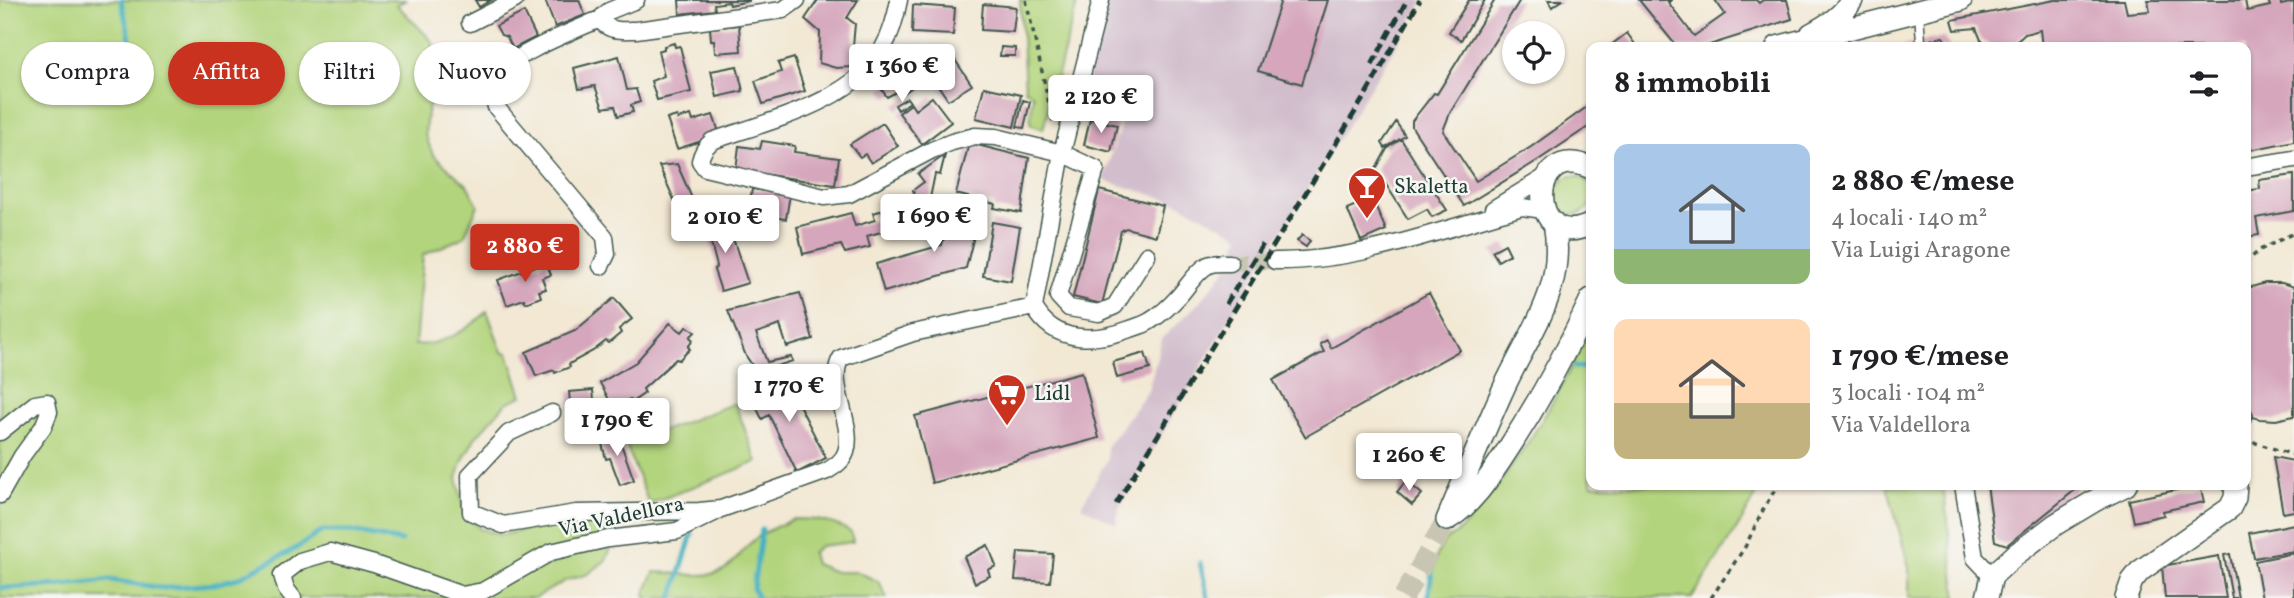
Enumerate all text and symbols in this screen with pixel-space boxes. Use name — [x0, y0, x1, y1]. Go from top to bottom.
map controls — [1502, 21, 1565, 84]
button: locate — [1502, 21, 1565, 84]
chip: Compra — [21, 42, 154, 105]
chip: Affitta — [168, 42, 285, 105]
chip: Filtri — [299, 42, 400, 105]
chip: Nuovo — [414, 42, 531, 105]
pin: 1 360 € — [837, 44, 967, 104]
text: 1 360 € — [865, 51, 939, 83]
text: 8 immobili — [1614, 63, 1771, 105]
icon: filters — [2185, 65, 2223, 103]
pin: 2 120 € — [1036, 76, 1166, 135]
text: 2 120 € — [1064, 82, 1138, 114]
text: 2 880 €/mese — [1831, 161, 2015, 203]
bar icon: Skaletta — [1346, 165, 1388, 220]
icon: home — [1670, 172, 1754, 256]
place label: Skaletta — [1394, 173, 1469, 202]
pin: 1 690 € — [869, 194, 999, 254]
pin: 2 010 € — [660, 196, 790, 255]
text: 1 690 € — [896, 201, 972, 233]
text: 2 010 € — [687, 202, 763, 234]
text: 4 locali · 140 m² — [1831, 203, 1987, 235]
pin: 2 880 € — [460, 224, 590, 284]
text: 2 880 € — [486, 231, 564, 263]
text: Via Luigi Aragone — [1831, 235, 2011, 267]
text: 1 790 €/mese — [1831, 336, 2009, 378]
icon: home — [1670, 347, 1754, 431]
pin: 1 770 € — [724, 364, 854, 424]
text: 1 770 € — [754, 371, 824, 403]
supermarket icon: Lidl — [986, 372, 1028, 427]
text: 3 locali · 104 m² — [1831, 378, 1985, 410]
place label: Lidl — [1034, 380, 1070, 409]
pin: 1 790 € — [552, 398, 682, 458]
text: 1 790 € — [580, 405, 654, 437]
text: Via Valdellora — [1831, 410, 1971, 442]
pin: 1 260 € — [1344, 434, 1474, 493]
text: 1 260 € — [1372, 440, 1446, 472]
street label: Via Valdellora — [556, 490, 687, 545]

